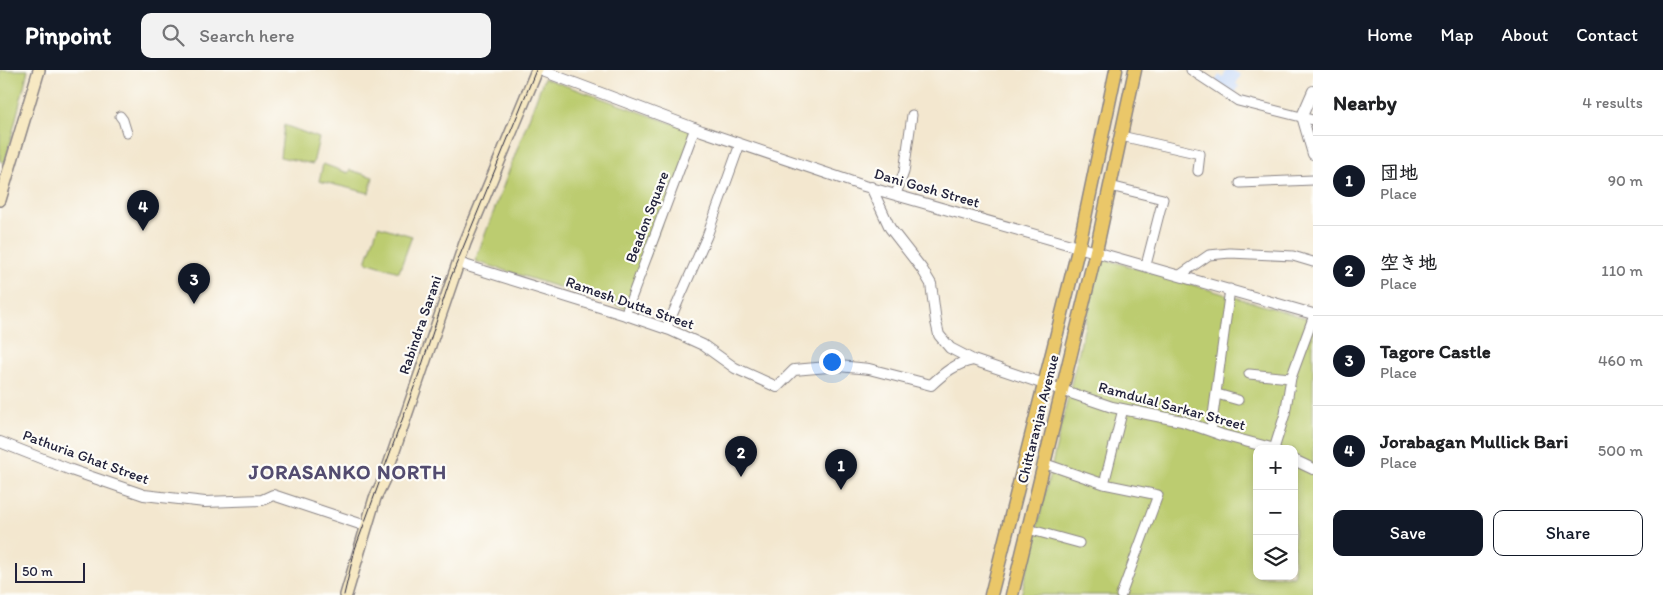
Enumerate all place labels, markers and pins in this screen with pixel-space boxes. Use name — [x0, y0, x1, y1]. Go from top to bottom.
pin: 4 — [127, 190, 159, 231]
pin: 3 — [178, 263, 210, 304]
pin: 2 — [725, 436, 757, 477]
pin: 1 — [825, 449, 857, 490]

